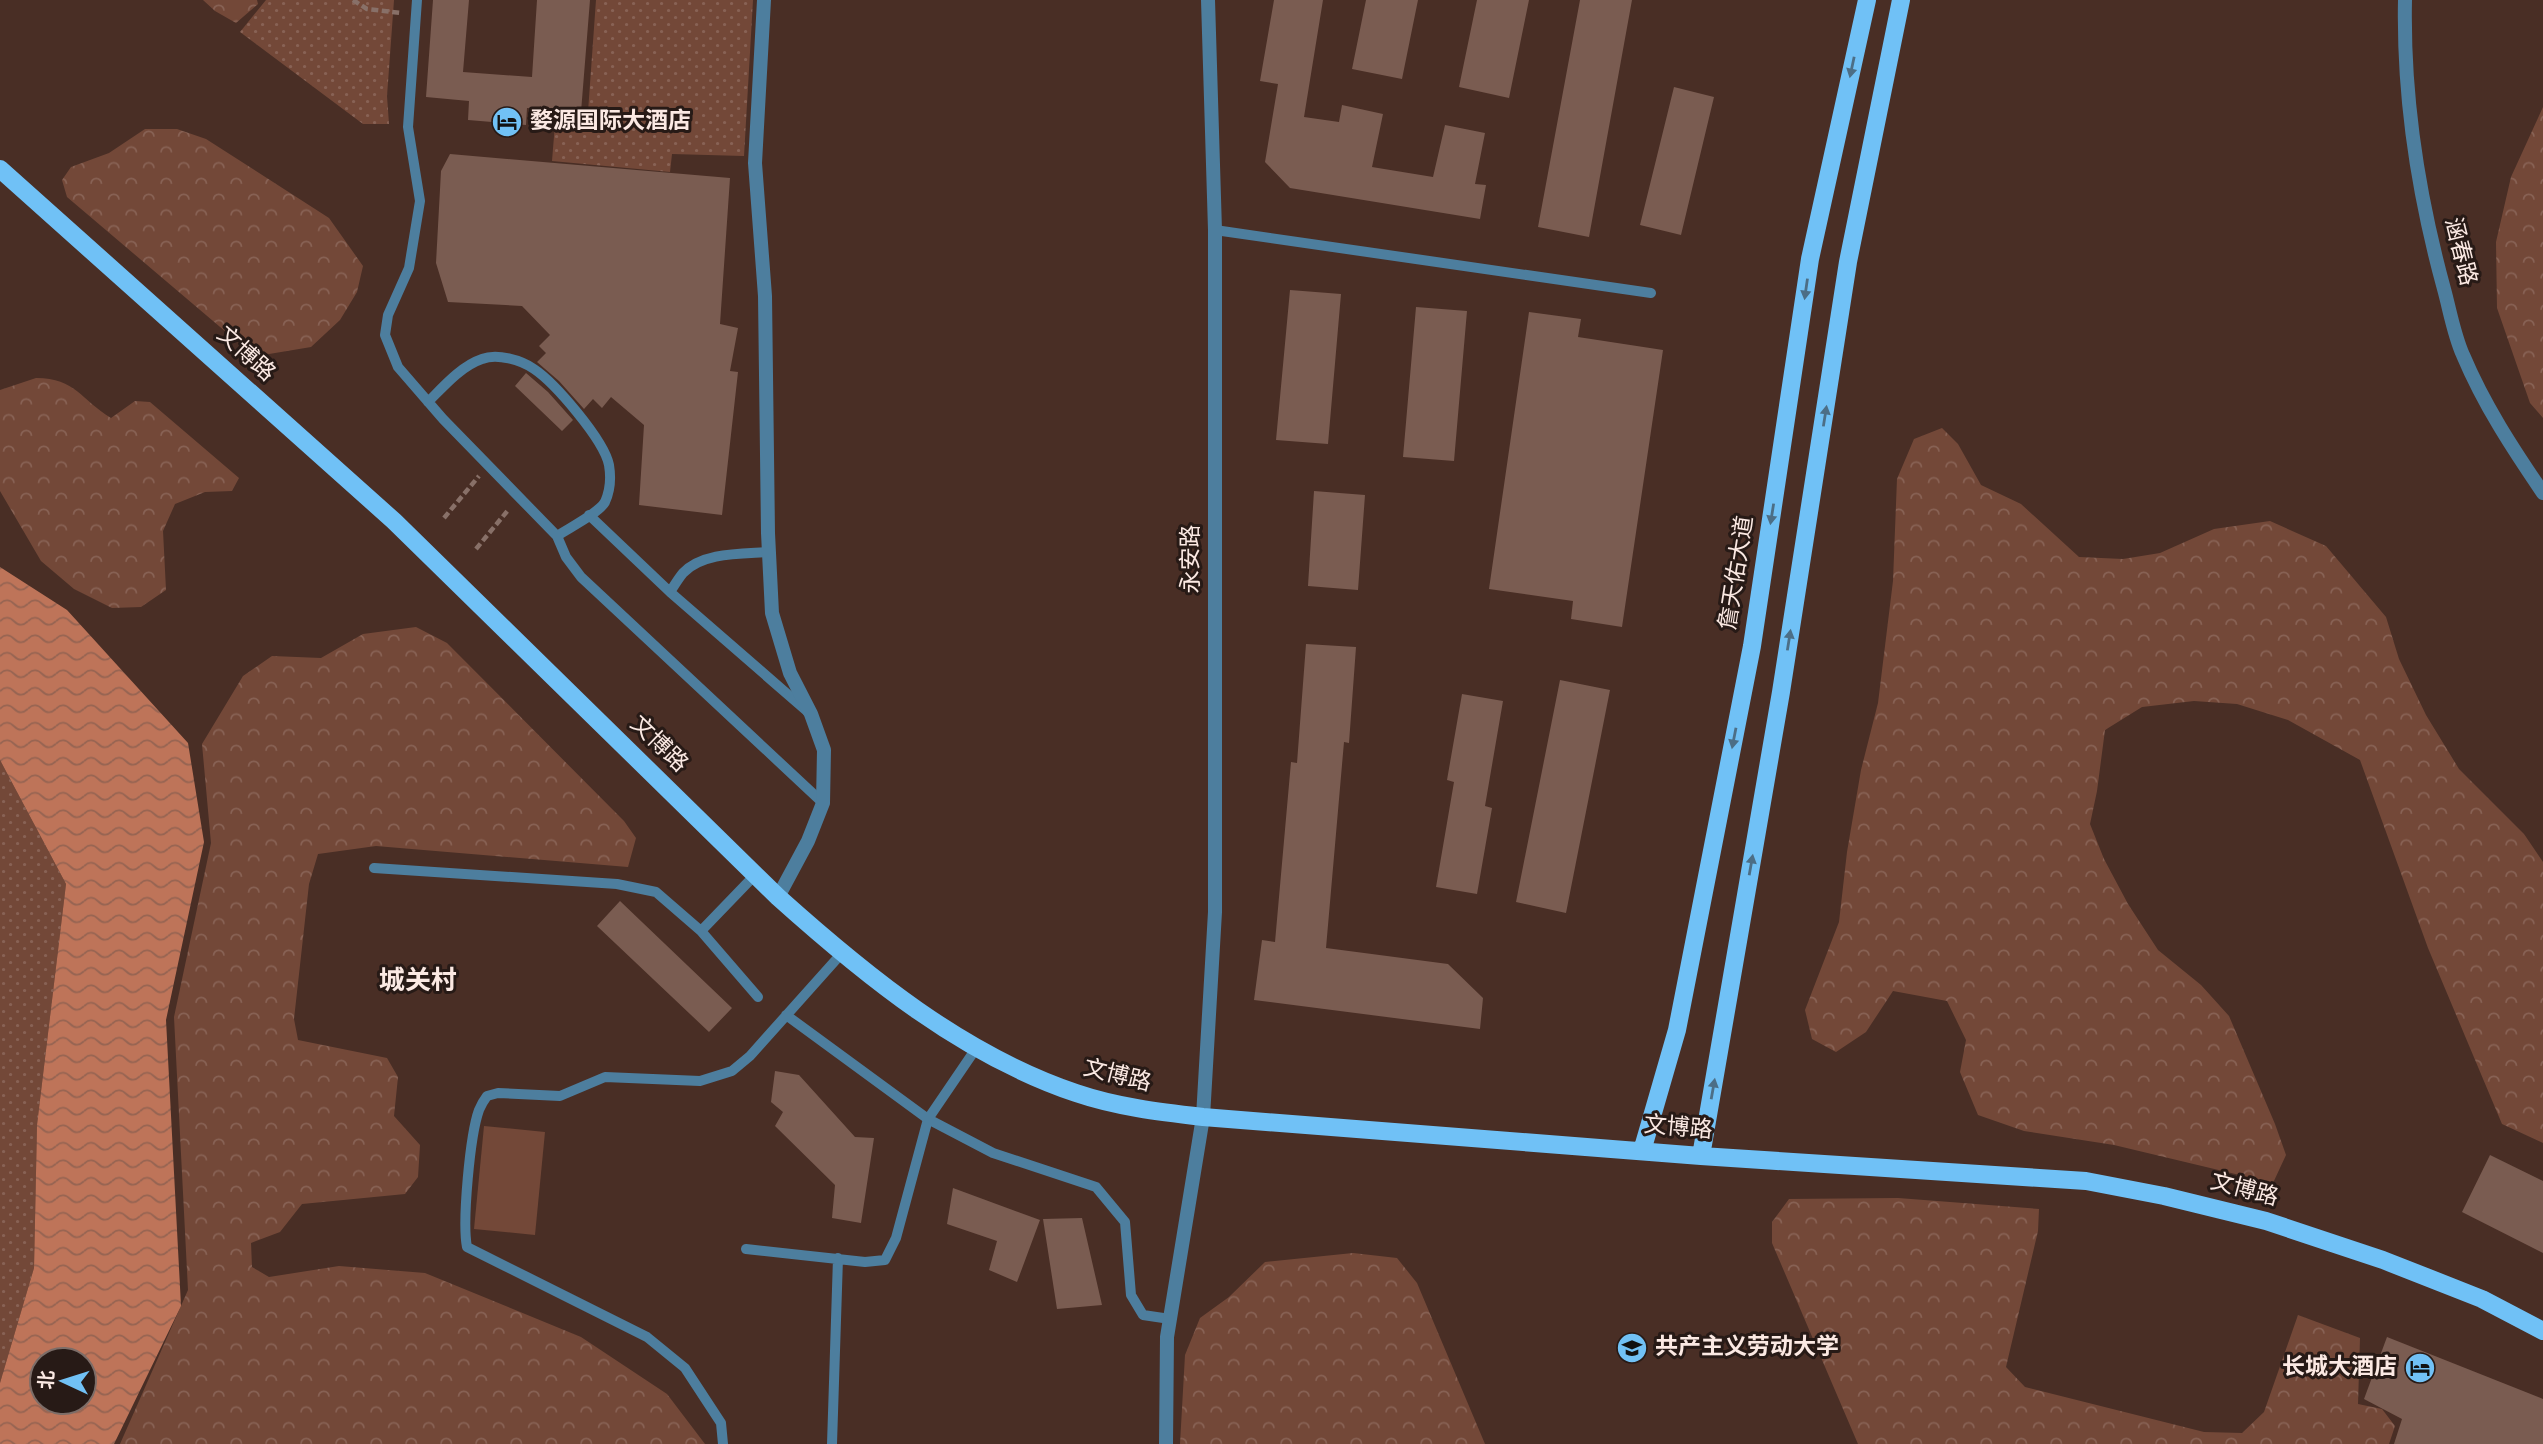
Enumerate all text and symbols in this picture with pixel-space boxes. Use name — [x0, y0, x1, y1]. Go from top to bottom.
one-way arrow — [1847, 56, 1858, 78]
hotel icon: 婺源国际大酒店 — [490, 105, 524, 139]
place label: 婺源国际大酒店 — [530, 108, 691, 137]
street label: 涵春路 — [2437, 215, 2481, 289]
one-way arrow — [1800, 278, 1811, 300]
street label: 文博路 — [210, 321, 280, 389]
one-way arrow — [1820, 405, 1831, 427]
one-way arrow — [1766, 503, 1777, 525]
street label: 詹天佑大道 — [1715, 514, 1761, 632]
street label: 永安路 — [1178, 525, 1207, 594]
one-way arrow — [1784, 629, 1795, 651]
street label: 文博路 — [623, 711, 693, 779]
one-way arrow — [1728, 727, 1739, 749]
one-way arrow — [1746, 854, 1757, 876]
district label: 城关村 — [379, 966, 457, 999]
street label: 文博路 — [1080, 1055, 1154, 1099]
one-way arrow — [1707, 1078, 1718, 1100]
street label: 文博路 — [1642, 1112, 1714, 1146]
street label: 文博路 — [2207, 1168, 2281, 1214]
school or university icon: 共产主义劳动大学 — [1615, 1331, 1649, 1365]
place label: 共产主义劳动大学 — [1655, 1334, 1839, 1363]
north arrow — [28, 1346, 98, 1416]
hotel icon: 长城大酒店 — [2403, 1351, 2437, 1385]
place label: 长城大酒店 — [2282, 1354, 2397, 1383]
text: 北 — [35, 1370, 61, 1390]

